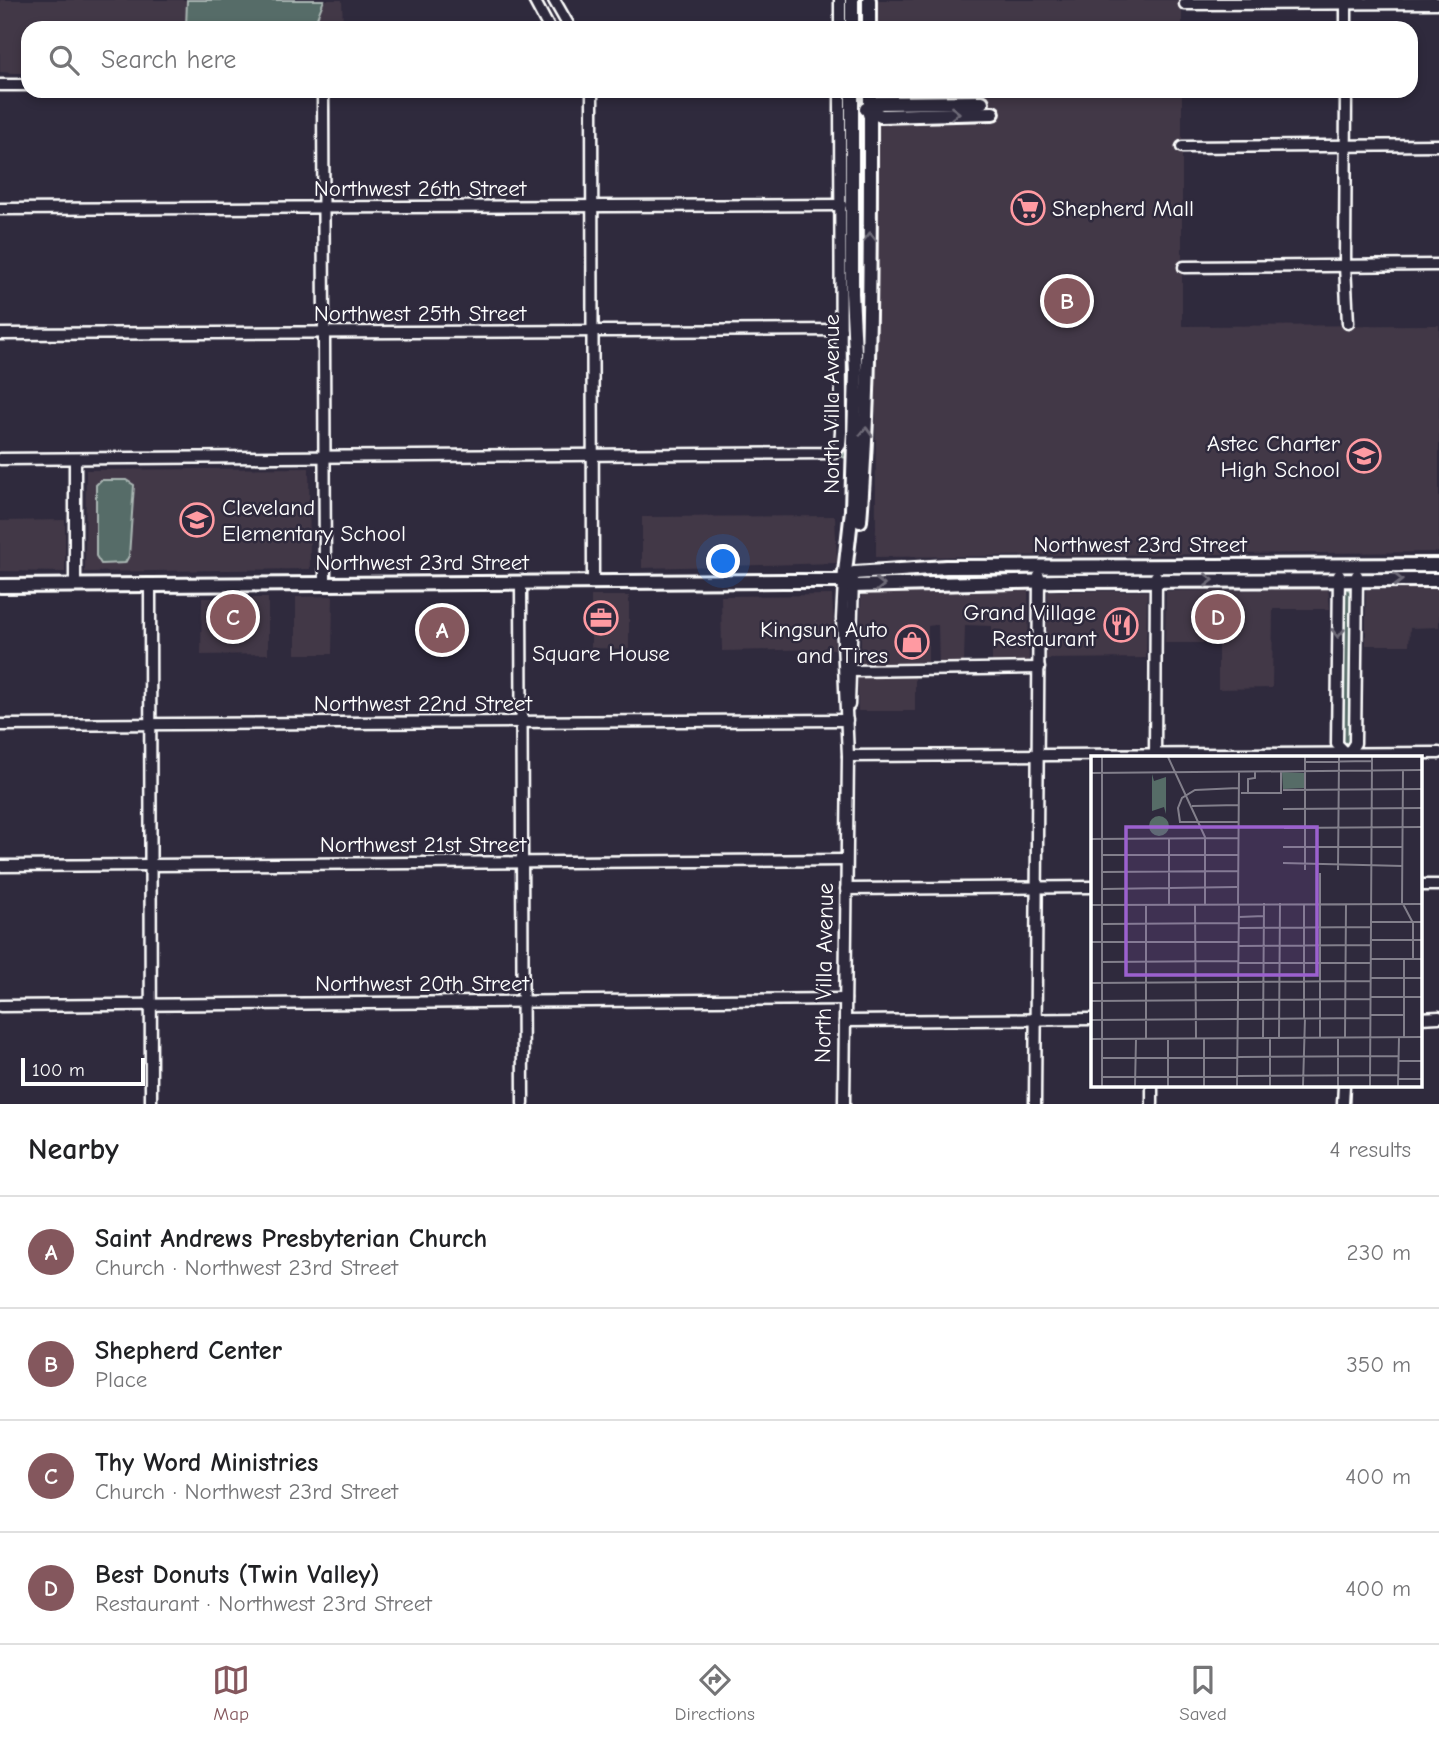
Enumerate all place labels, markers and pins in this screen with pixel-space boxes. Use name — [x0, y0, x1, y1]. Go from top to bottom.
supermarket icon: Shepherd Mall — [1009, 189, 1047, 227]
place label: Shepherd Mall — [1052, 195, 1194, 222]
pin: B — [1044, 275, 1090, 327]
place label: Astec Charter High School — [1207, 430, 1341, 483]
school or university icon: Astec Charter High School — [1345, 437, 1383, 475]
place label: Cleveland Elementary School — [222, 494, 406, 547]
school or university icon: Cleveland Elementary School — [178, 501, 216, 539]
pin: C — [210, 591, 256, 643]
pin: D — [1195, 591, 1241, 643]
office icon: Square House — [582, 599, 620, 637]
place label: Grand Village Restaurant — [963, 599, 1097, 652]
pin: A — [419, 604, 465, 656]
restaurant icon: Grand Village Restaurant — [1102, 606, 1140, 644]
place label: Kingsun Auto and Tires — [760, 616, 888, 669]
shop icon: Kingsun Auto and Tires — [893, 623, 931, 661]
place label: Square House — [532, 640, 670, 667]

